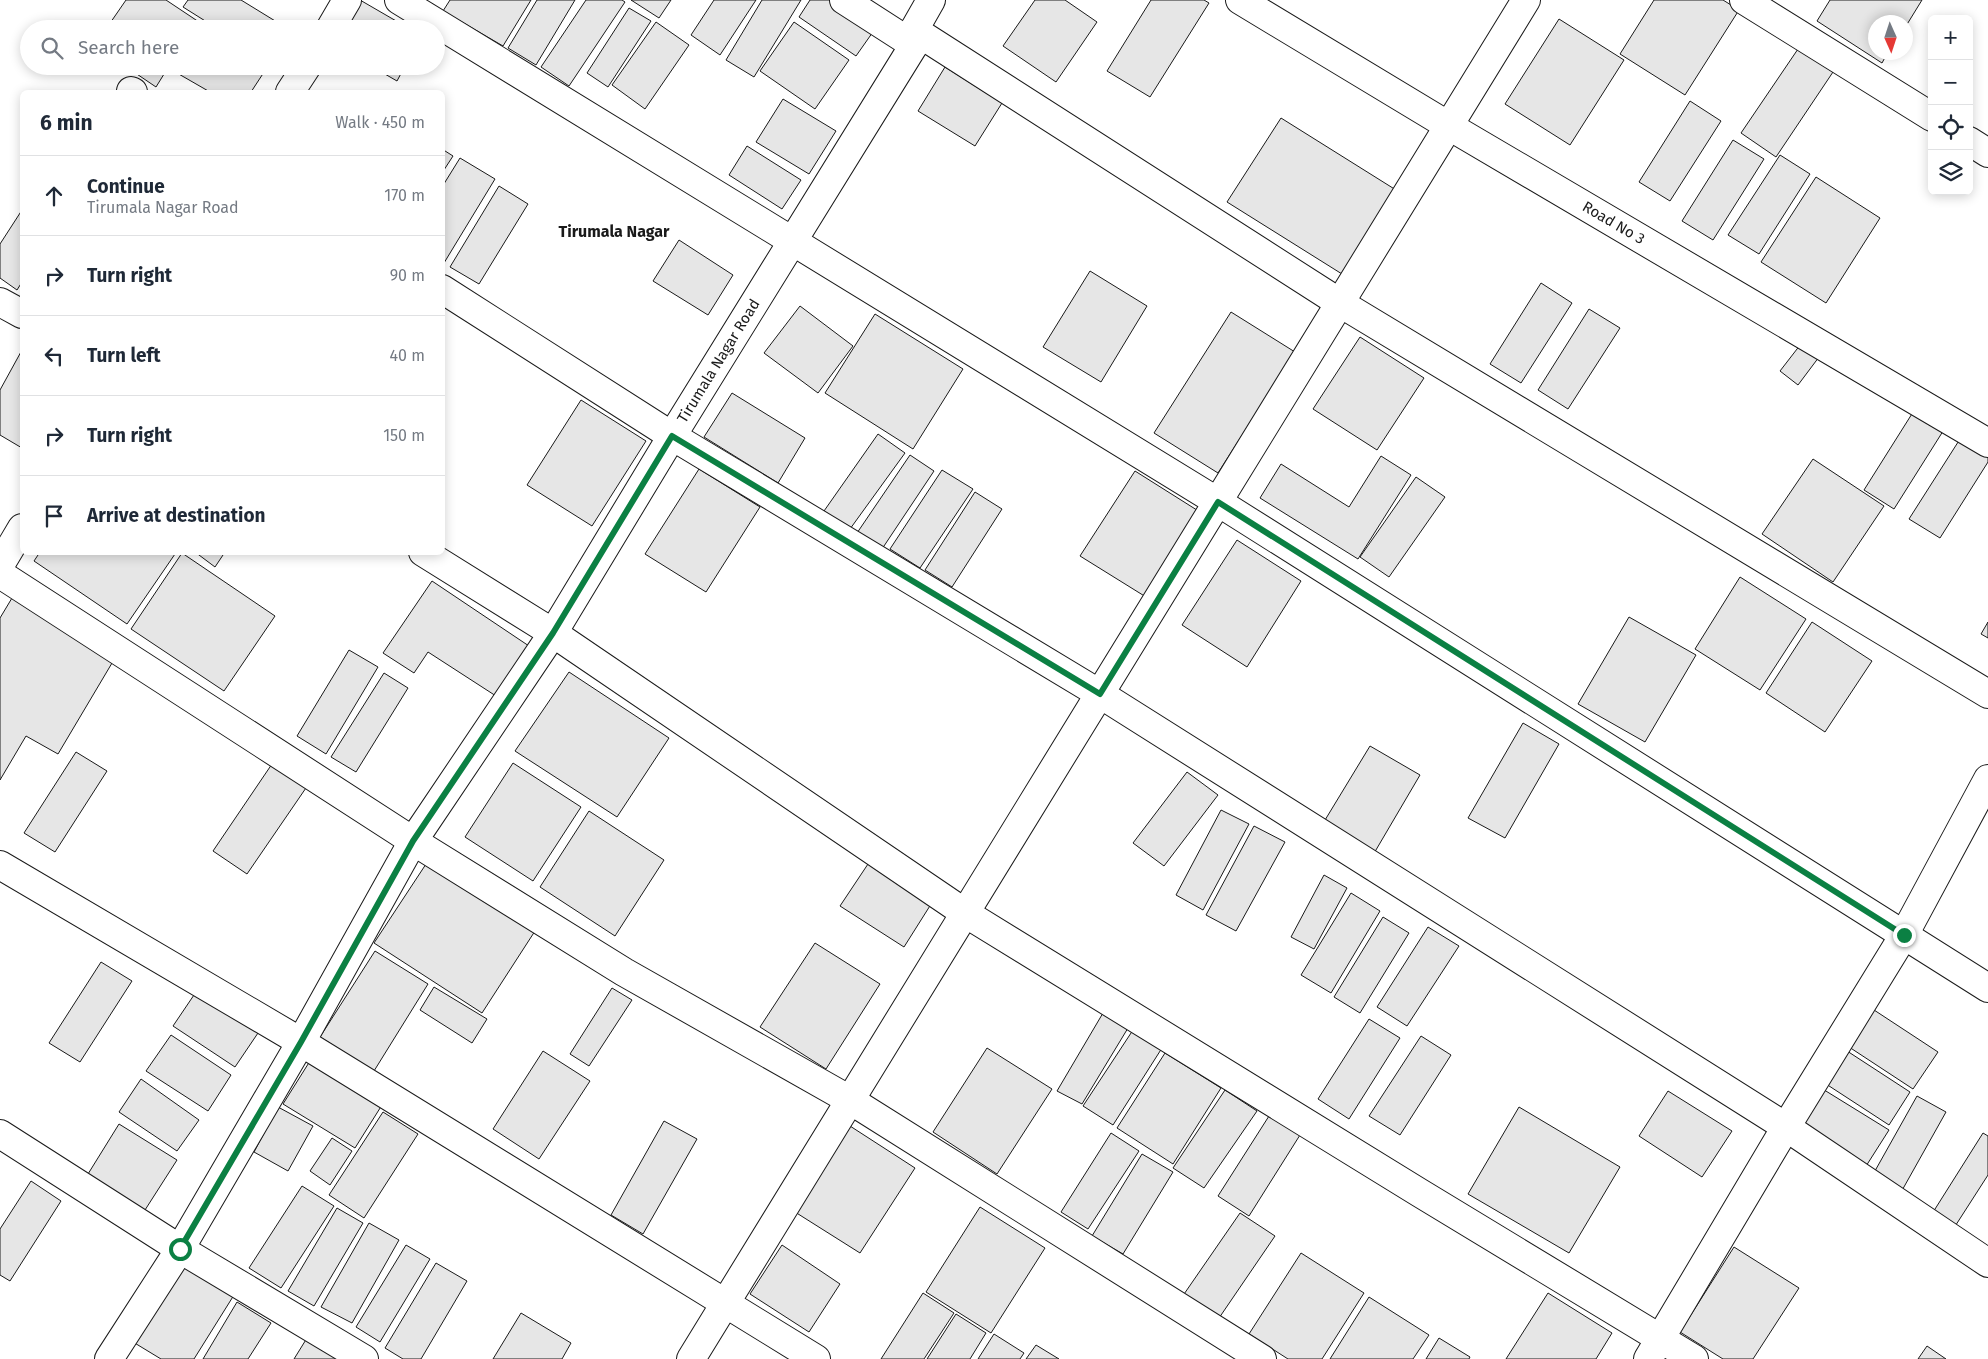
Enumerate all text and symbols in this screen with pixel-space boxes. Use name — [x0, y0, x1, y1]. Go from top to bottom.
north arrow — [1868, 15, 1913, 60]
map controls — [1928, 15, 1973, 195]
button: + — [1928, 15, 1973, 60]
search box — [20, 20, 445, 75]
icon: search — [38, 34, 66, 62]
text: Search here — [78, 36, 179, 59]
button: − — [1928, 60, 1973, 105]
button: locate — [1928, 105, 1973, 150]
text: 6 min — [40, 110, 93, 136]
text: Walk · 450 m — [335, 113, 425, 132]
button: layers — [1928, 150, 1973, 195]
text: Continue — [87, 175, 165, 198]
icon: ahead — [40, 182, 68, 210]
text: 170 m — [384, 186, 425, 205]
text: Tirumala Nagar Road — [87, 198, 239, 217]
street label: Road No 3 — [1579, 198, 1648, 248]
district label: Tirumala Nagar — [559, 222, 670, 241]
icon: right — [40, 262, 68, 290]
text: Turn right — [87, 264, 172, 287]
text: 90 m — [390, 266, 425, 285]
street label: Tirumala Nagar Road — [673, 296, 764, 426]
icon: left — [40, 342, 68, 370]
text: Turn left — [87, 344, 161, 367]
text: 40 m — [390, 346, 425, 365]
icon: right — [40, 422, 68, 450]
text: Turn right — [87, 424, 172, 447]
text: 150 m — [383, 426, 425, 445]
icon: arrive — [40, 502, 68, 530]
text: Arrive at destination — [87, 504, 266, 527]
route end — [1893, 924, 1916, 947]
route start — [169, 1238, 192, 1261]

